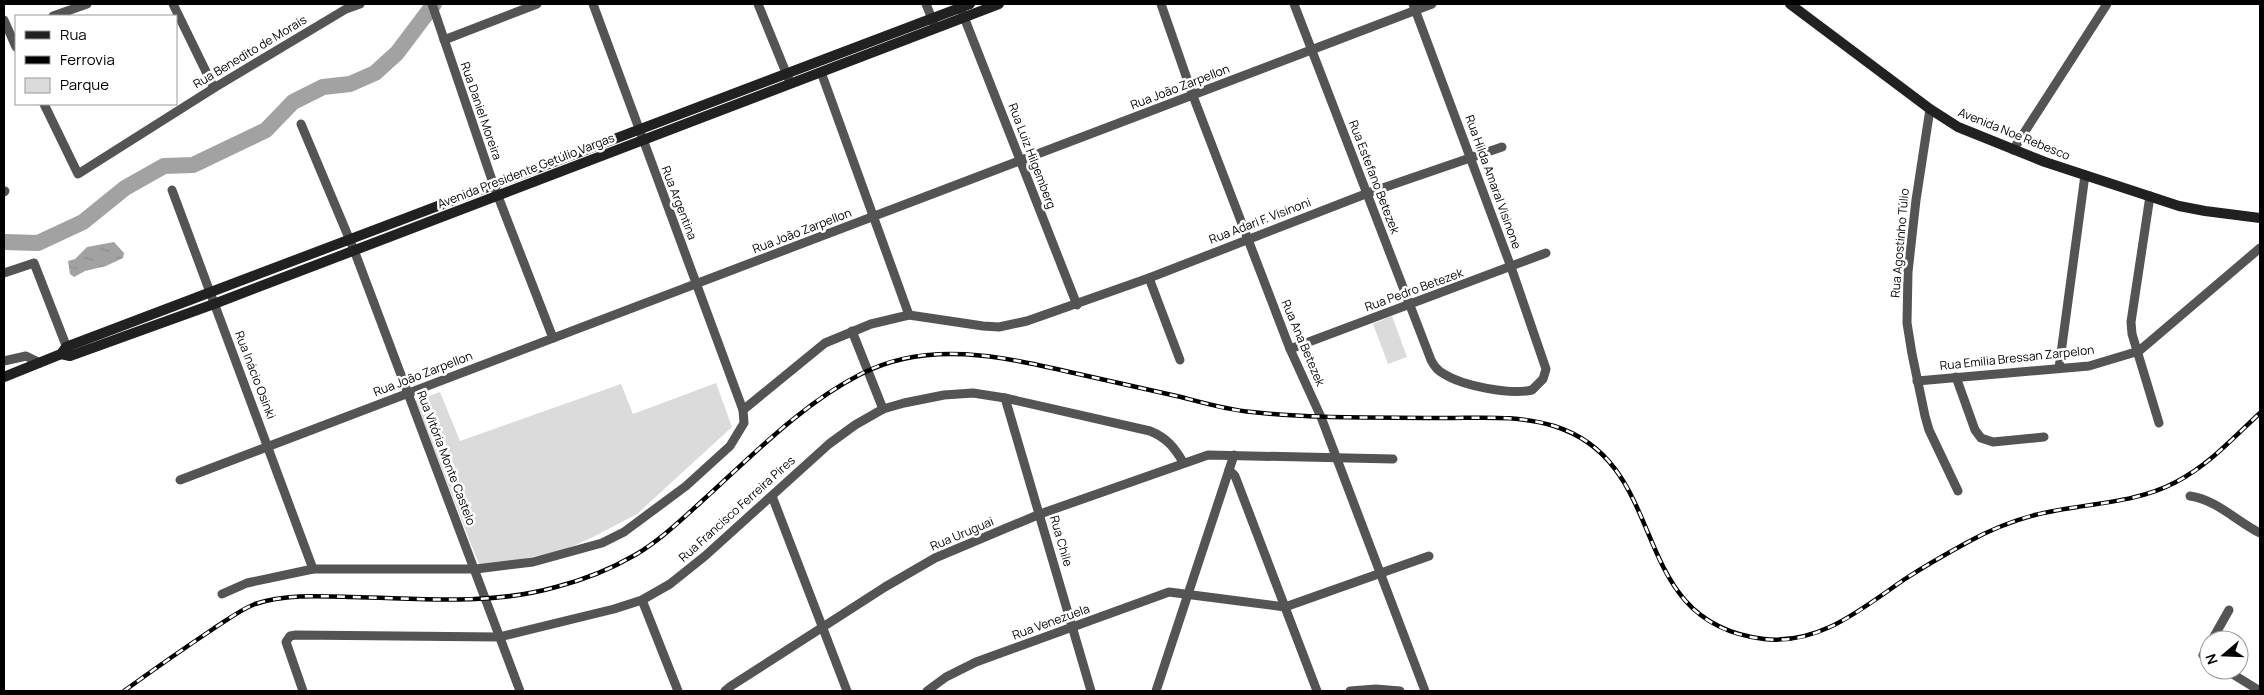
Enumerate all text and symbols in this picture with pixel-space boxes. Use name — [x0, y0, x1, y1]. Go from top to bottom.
street label: Rua Benedito de Morais — [190, 11, 310, 92]
legend — [15, 15, 178, 105]
text: Rua — [60, 24, 87, 45]
text: Ferrovia — [60, 49, 115, 70]
street label: Rua Daniel Moreira — [457, 60, 506, 162]
street label: Rua João Zarpellon — [1128, 60, 1232, 113]
text: Parque — [60, 74, 109, 95]
street label: Rua Luiz Hilgemberg — [1004, 101, 1060, 211]
street label: Avenida Noe Rebesco — [1956, 103, 2073, 164]
street label: Rua Hilda Amaral Visinone — [1461, 113, 1526, 251]
street label: Rua Estefano Betezek — [1345, 117, 1404, 237]
street label: Avenida Presidente Getúlio Vargas — [435, 129, 617, 212]
street label: Rua Argentina — [658, 163, 701, 242]
street label: Rua Agostinho Túlio — [1886, 188, 1913, 298]
street label: Rua Adari F. Visinoni — [1206, 193, 1313, 248]
street label: Rua João Zarpellon — [750, 204, 854, 257]
street label: Rua Pedro Betezek — [1362, 263, 1466, 315]
street label: Rua Ana Betezek — [1278, 297, 1330, 390]
street label: Rua Inácio Osinki — [231, 328, 280, 421]
street label: Rua Emilia Bressan Zarpelon — [1939, 341, 2095, 374]
street label: Rua João Zarpellon — [371, 347, 475, 400]
street label: Rua Vitória Monte Castelo — [413, 388, 480, 528]
street label: Rua Francisco Ferreira Pires — [675, 452, 799, 566]
street label: Rua Uruguai — [927, 513, 996, 555]
street label: Rua Chile — [1046, 513, 1077, 568]
street label: Rua Venezuela — [1010, 600, 1092, 643]
north arrow — [2199, 630, 2249, 680]
text: N — [2201, 652, 2222, 667]

